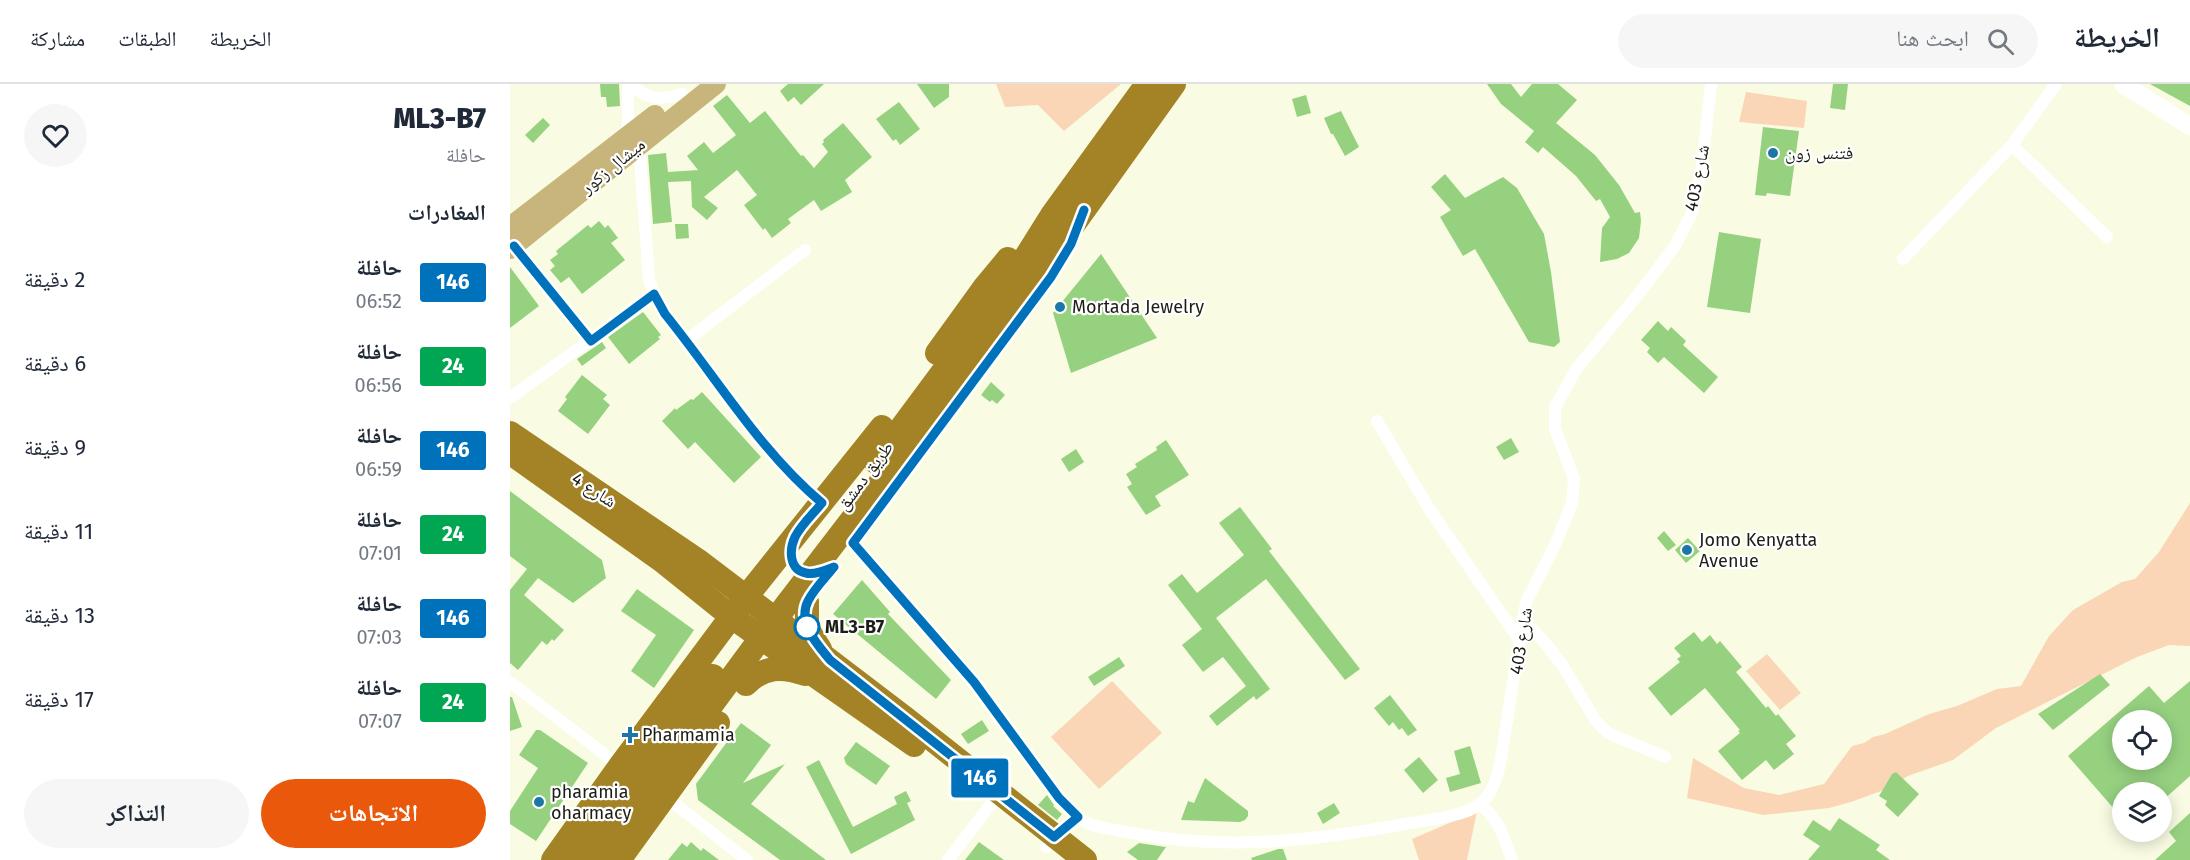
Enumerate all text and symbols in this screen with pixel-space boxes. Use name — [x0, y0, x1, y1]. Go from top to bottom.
search box — [1618, 14, 2038, 68]
text: الخريطة — [2074, 21, 2160, 54]
text: ابحث هنا — [1896, 25, 1969, 52]
icon: search — [1984, 25, 2017, 58]
text: مشاركة — [30, 26, 85, 52]
text: الطبقات — [118, 26, 177, 52]
text: الخريطة — [210, 26, 271, 52]
text: ML3-B7 — [393, 102, 486, 135]
button: heart — [24, 104, 87, 167]
street label: ميشال زكور — [576, 133, 650, 199]
place label: فتنس زون — [1785, 142, 1853, 164]
text: حافلة — [446, 143, 486, 167]
street label: شارع 403 — [1680, 143, 1714, 213]
marker: فتنس زون — [1766, 146, 1780, 160]
text: المغادرات — [408, 199, 486, 226]
text: حافلة — [356, 254, 402, 281]
text: 2 دقيقة — [24, 266, 85, 293]
text: 146 — [436, 269, 470, 295]
text: 06:52 — [356, 289, 402, 313]
place label: Mortada Jewelry — [1072, 296, 1204, 318]
marker: Mortada Jewelry — [1053, 300, 1067, 314]
text: حافلة — [356, 338, 402, 365]
text: 6 دقيقة — [24, 350, 86, 377]
text: 24 — [442, 353, 464, 379]
text: 06:56 — [355, 373, 402, 397]
text: حافلة — [356, 422, 402, 449]
text: 9 دقيقة — [24, 434, 86, 461]
text: 146 — [436, 437, 470, 463]
street label: طريق دمشق — [832, 437, 898, 515]
text: 06:59 — [355, 457, 402, 481]
street label: شارع 4 — [568, 468, 620, 512]
text: حافلة — [356, 506, 402, 533]
text: 11 دقيقة — [24, 518, 93, 545]
text: 24 — [442, 521, 464, 547]
place label: Jomo Kenyatta Avenue — [1699, 529, 1817, 572]
text: 07:01 — [358, 541, 402, 565]
marker: Jomo Kenyatta Avenue — [1680, 543, 1694, 557]
text: حافلة — [356, 590, 402, 617]
text: 13 دقيقة — [24, 602, 95, 629]
text: 146 — [436, 605, 470, 631]
street label: شارع 403 — [1505, 606, 1537, 676]
marker: ML3-B7 — [794, 614, 820, 640]
place label: ML3-B7 — [825, 616, 885, 638]
text: 07:03 — [357, 625, 402, 649]
text: حافلة — [356, 674, 402, 701]
text: 17 دقيقة — [24, 686, 94, 713]
text: 24 — [442, 689, 464, 715]
text: 07:07 — [358, 709, 402, 733]
map controls — [2112, 710, 2172, 842]
button: locate — [2112, 710, 2172, 770]
place label: Pharmamia — [642, 724, 735, 746]
marker: Pharmamia — [623, 728, 637, 742]
line badge: 146 — [946, 758, 1014, 798]
text: 146 — [963, 765, 997, 791]
button: التذاكر — [24, 779, 249, 848]
button: الاتجاهات — [261, 779, 486, 848]
place label: pharamia oharmacy — [551, 781, 632, 824]
button: layers — [2112, 782, 2172, 842]
marker: pharamia oharmacy — [532, 795, 546, 809]

